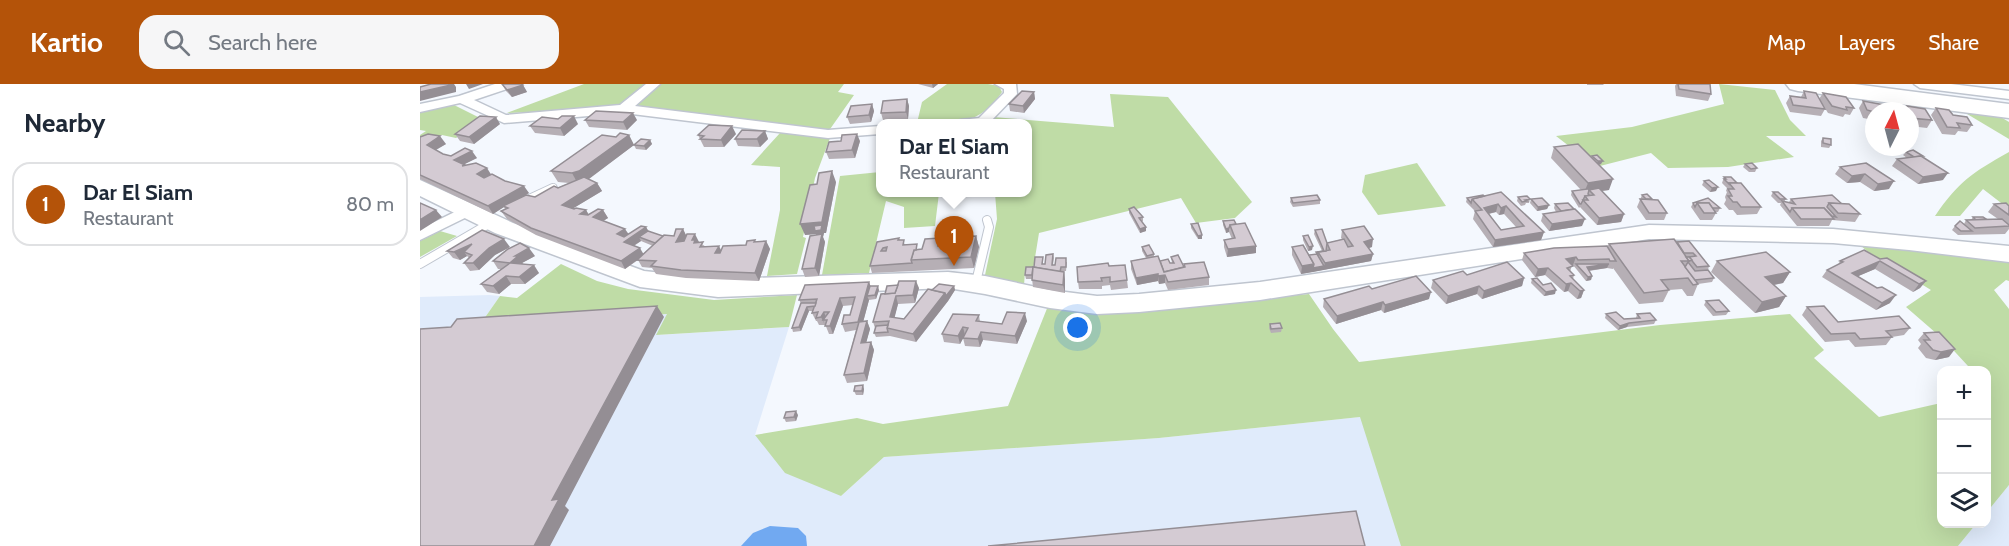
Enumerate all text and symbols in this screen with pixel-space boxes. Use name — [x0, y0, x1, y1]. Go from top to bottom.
search box — [139, 15, 559, 69]
text: Kartio — [30, 25, 103, 59]
icon: search — [160, 26, 193, 59]
text: Search here — [208, 29, 317, 56]
text: Map — [1767, 30, 1806, 55]
text: Layers — [1839, 30, 1895, 55]
text: Share — [1928, 30, 1979, 55]
north arrow — [1865, 102, 1919, 156]
text: Nearby — [24, 107, 105, 139]
popup — [876, 119, 1032, 197]
text: Dar El Siam — [899, 133, 1009, 160]
text: Restaurant — [899, 160, 990, 184]
text: Dar El Siam — [83, 179, 193, 206]
text: 1 — [42, 192, 49, 216]
text: 80 m — [346, 192, 394, 216]
text: Restaurant — [83, 206, 174, 230]
pin: 1 — [934, 216, 974, 266]
your location — [1063, 313, 1092, 342]
map controls — [1937, 366, 1991, 528]
button: + — [1937, 366, 1991, 420]
button: − — [1937, 420, 1991, 474]
button: layers — [1937, 474, 1991, 528]

